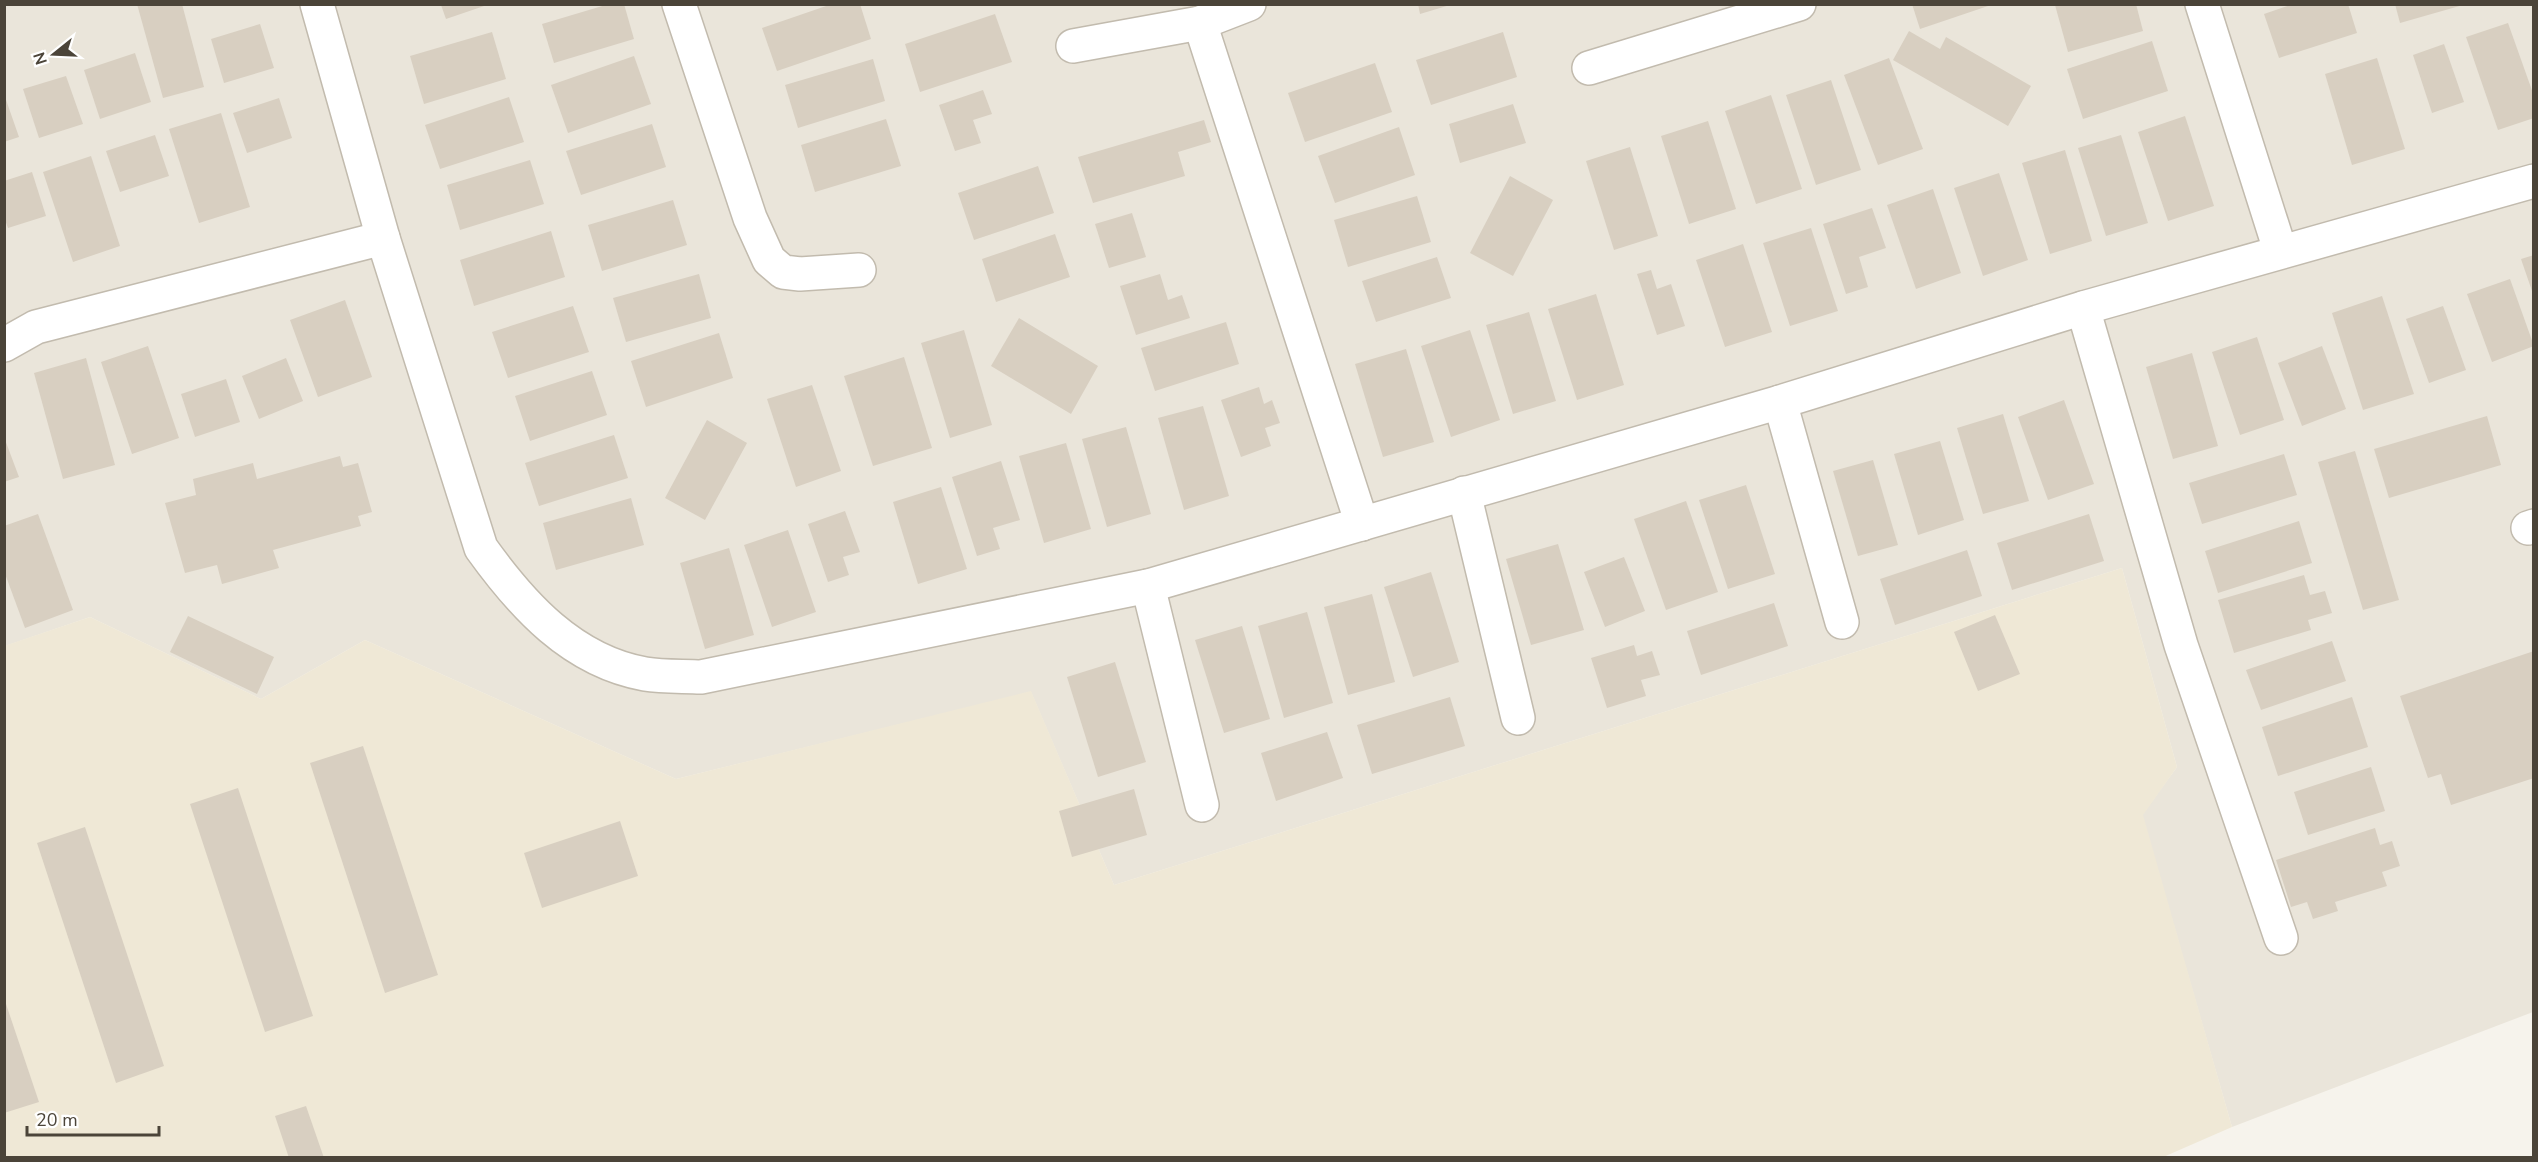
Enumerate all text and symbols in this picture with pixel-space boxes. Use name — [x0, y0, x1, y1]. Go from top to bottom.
north arrow — [24, 24, 84, 84]
text: N — [28, 49, 53, 67]
scale bar — [27, 1099, 159, 1137]
text: 20 m — [36, 1108, 78, 1132]

